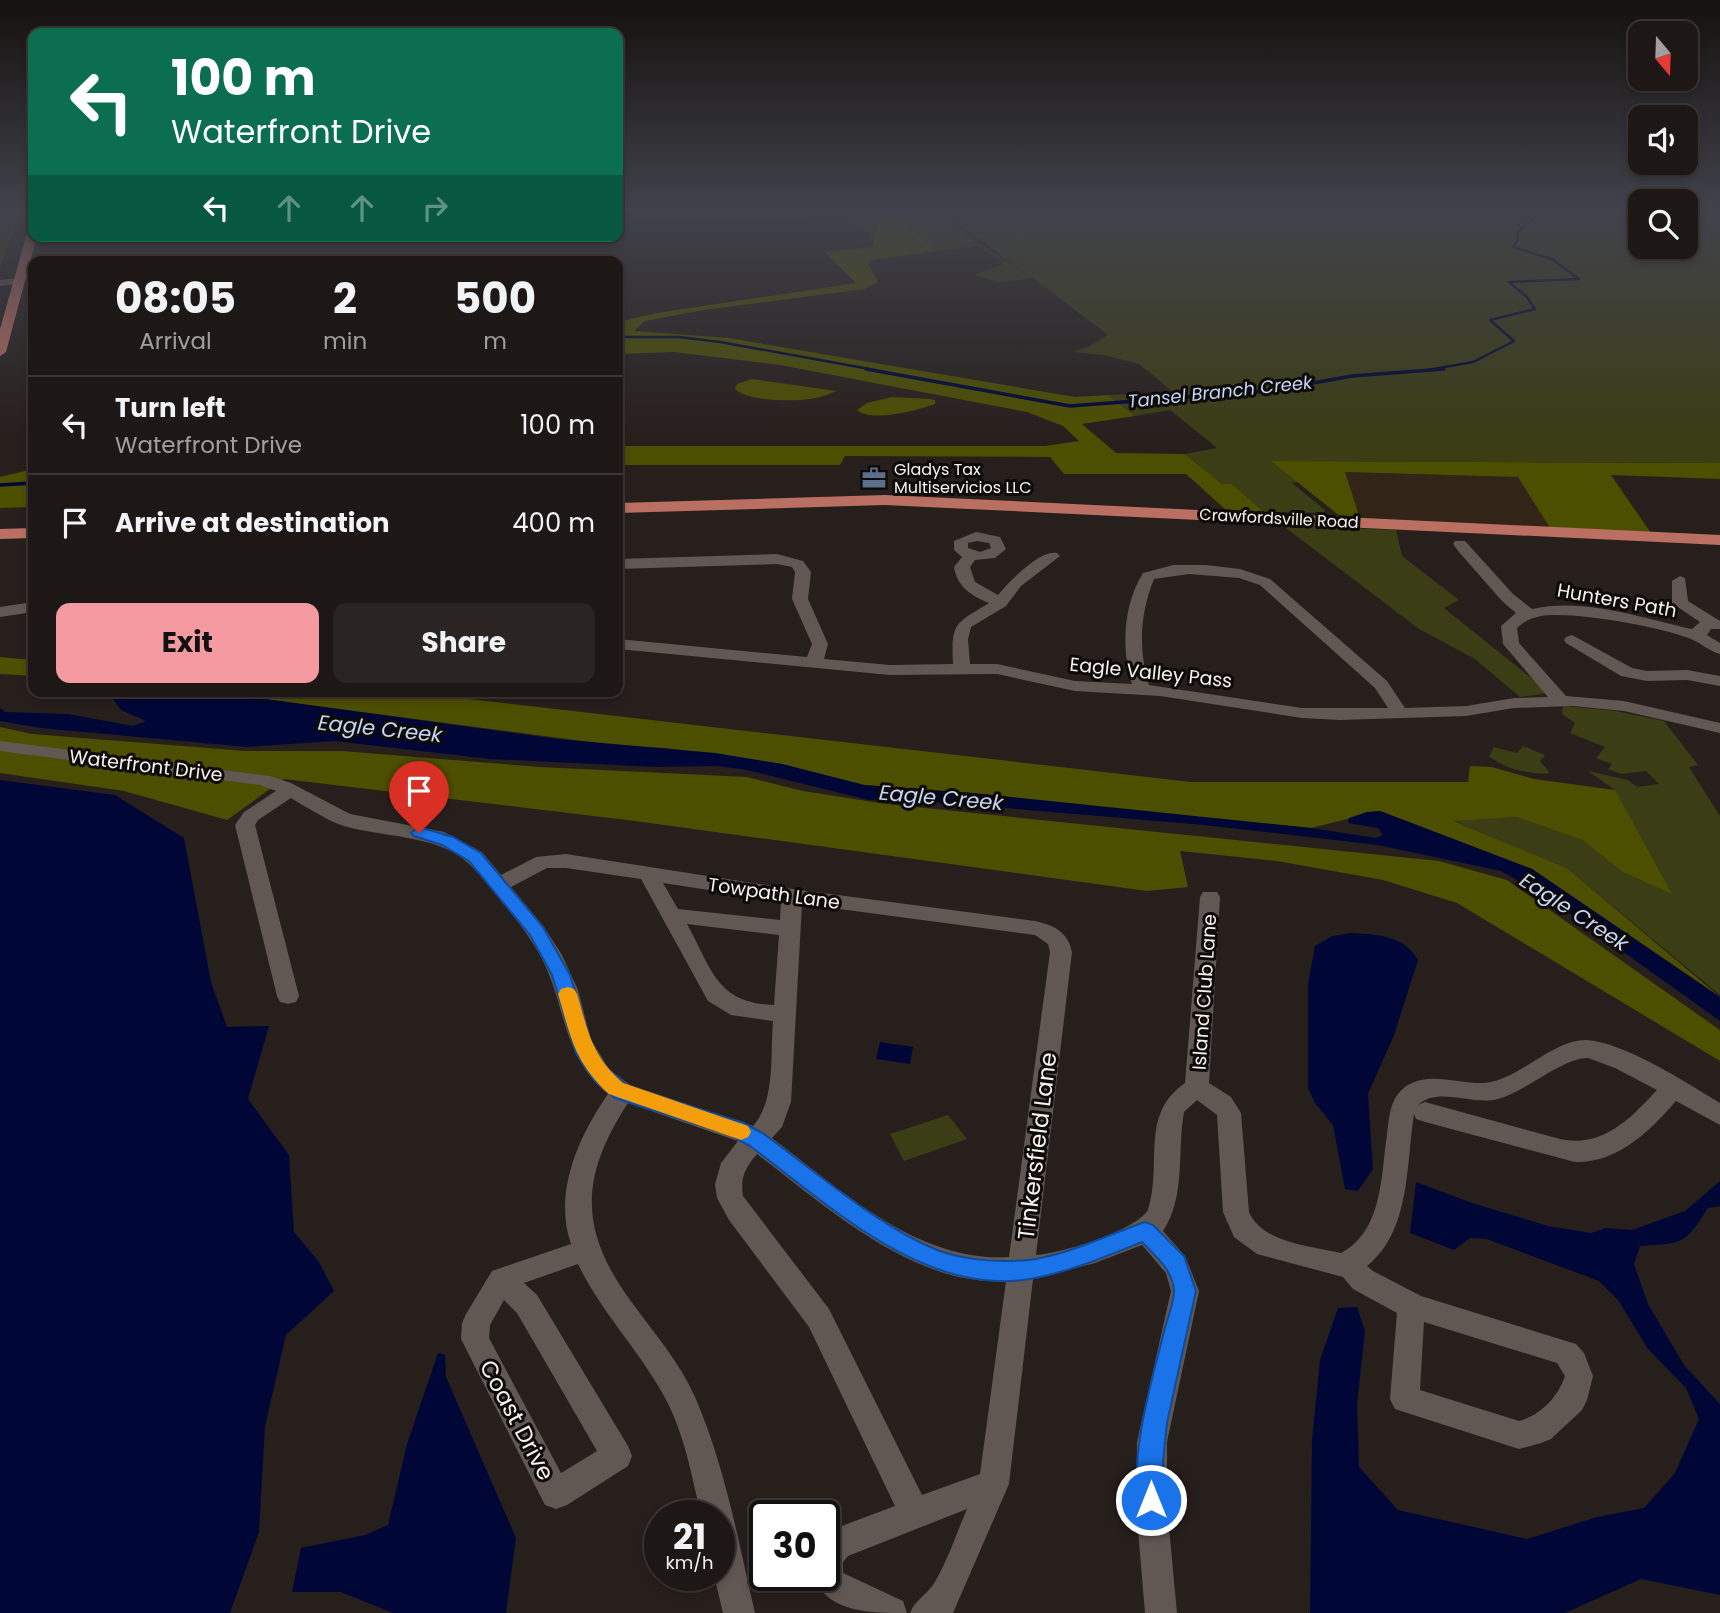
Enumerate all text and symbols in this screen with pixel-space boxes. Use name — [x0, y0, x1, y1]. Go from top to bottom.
north arrow — [1628, 21, 1698, 91]
map controls — [1628, 21, 1698, 259]
text: 100 m — [171, 44, 316, 112]
icon: left — [56, 56, 147, 147]
button: sound — [1628, 105, 1698, 175]
text: Waterfront Drive — [171, 109, 431, 154]
icon: left — [197, 189, 235, 227]
icon: ahead — [270, 189, 308, 227]
icon: ahead — [343, 189, 381, 227]
icon: right — [416, 189, 454, 227]
button: search — [1628, 189, 1698, 259]
text: 08:05 — [115, 269, 236, 328]
text: 2 — [333, 269, 357, 328]
text: 500 — [454, 269, 536, 328]
text: Arrival — [139, 325, 212, 357]
text: min — [323, 325, 367, 357]
text: m — [483, 325, 507, 357]
water label: Tansel Branch Creek — [1127, 369, 1314, 414]
text: Turn left — [115, 390, 226, 426]
icon: left — [56, 406, 94, 444]
text: 100 m — [520, 407, 595, 443]
text: Waterfront Drive — [115, 429, 302, 461]
place label: Gladys Tax Multiservicios LLC — [894, 458, 1032, 499]
office icon: Gladys Tax Multiservicios LLC — [860, 464, 888, 492]
street label: Crawfordsville Road — [1199, 503, 1359, 534]
icon: arrive — [56, 504, 94, 542]
text: Arrive at destination — [115, 505, 390, 541]
text: 400 m — [512, 505, 595, 541]
street label: Hunters Path — [1555, 577, 1679, 624]
button: Exit — [56, 603, 319, 683]
button: Share — [333, 603, 595, 683]
street label: Eagle Valley Pass — [1068, 651, 1234, 694]
water label: Eagle Creek — [317, 708, 445, 750]
street label: Waterfront Drive — [68, 743, 224, 788]
pin — [389, 761, 449, 833]
icon: arrive — [400, 772, 438, 810]
water label: Eagle Creek — [878, 778, 1006, 817]
water label: Eagle Creek — [1514, 866, 1635, 958]
street label: Towpath Lane — [706, 871, 842, 916]
street label: Island Club Lane — [1186, 913, 1223, 1071]
street label: Tinkersfield Lane — [1010, 1050, 1064, 1242]
street label: Coast Drive — [472, 1354, 562, 1486]
position arrow — [1114, 1463, 1188, 1537]
speed limit sign: 30 — [749, 1500, 840, 1591]
text: 21 — [673, 1512, 706, 1561]
text: km/h — [666, 1550, 713, 1575]

